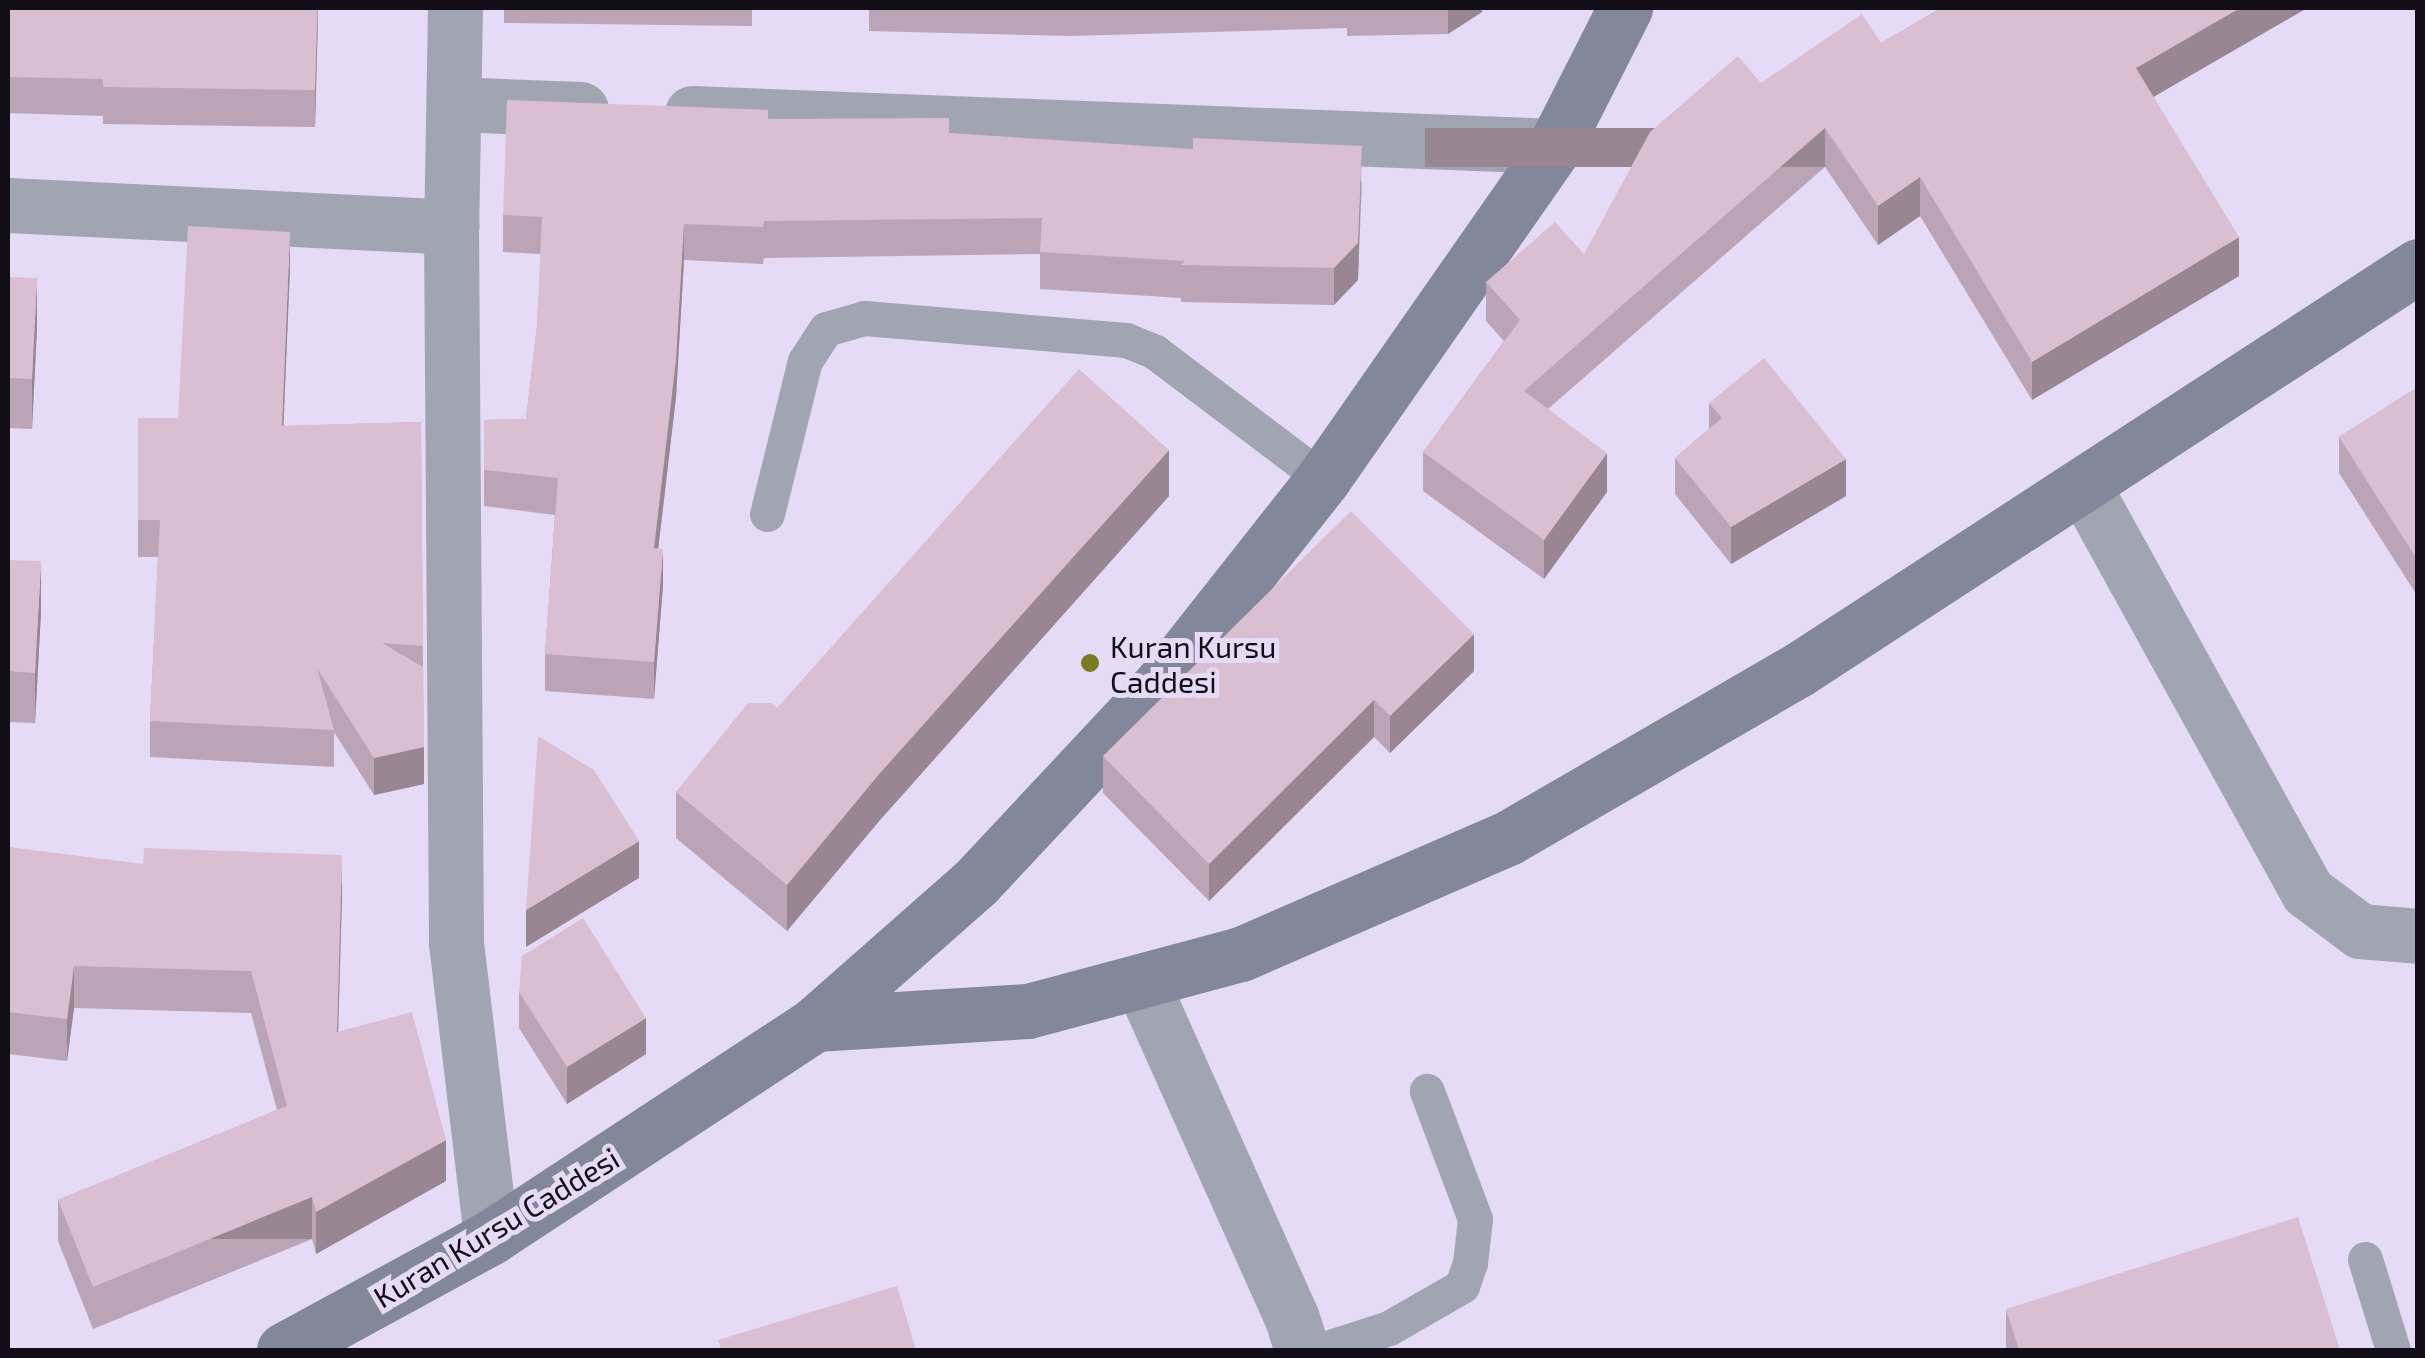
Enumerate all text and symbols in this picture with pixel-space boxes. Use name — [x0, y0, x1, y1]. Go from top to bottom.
place label: Kuran Kursu Caddesi — [1110, 628, 1276, 698]
marker: Kuran Kursu Caddesi — [1079, 652, 1101, 674]
street label: Kuran Kursu Caddesi — [367, 1140, 625, 1314]

